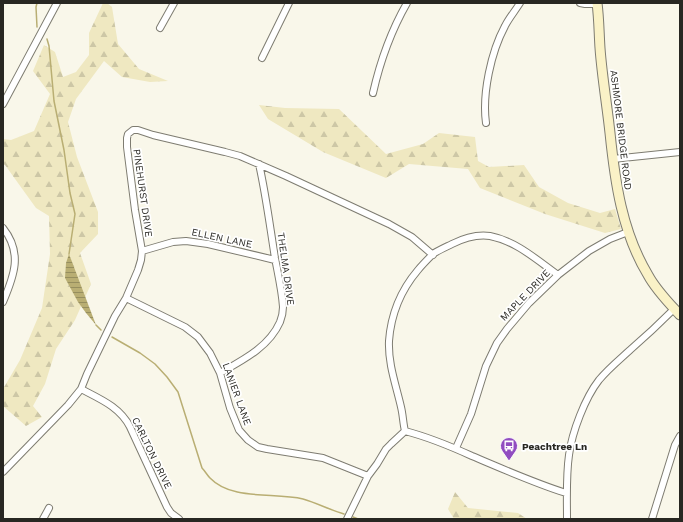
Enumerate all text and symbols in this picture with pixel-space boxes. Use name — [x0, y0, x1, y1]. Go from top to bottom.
street label: ASHMORE BRIDGE ROAD — [608, 69, 634, 191]
street label: PINEHURST DRIVE — [131, 148, 155, 238]
street label: ELLEN LANE — [191, 226, 253, 250]
street label: THELMA DRIVE — [275, 232, 297, 306]
street label: MAPLE DRIVE — [498, 267, 552, 323]
street label: LANIER LANE — [221, 361, 253, 427]
street label: CARLTON DRIVE — [130, 415, 174, 491]
bus stop icon: Peachtree Ln — [499, 436, 519, 461]
place label: Peachtree Ln — [522, 441, 587, 452]

